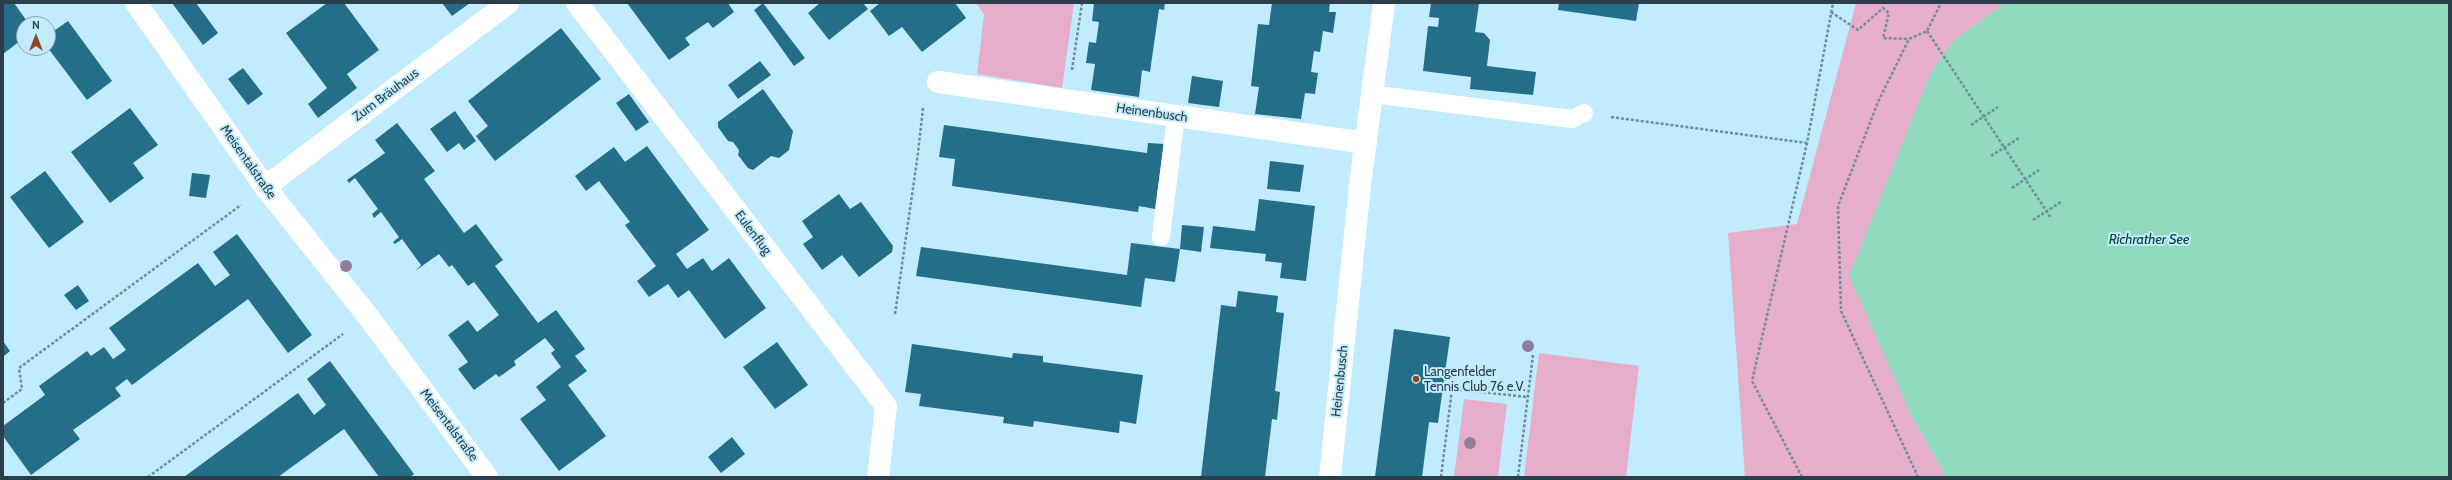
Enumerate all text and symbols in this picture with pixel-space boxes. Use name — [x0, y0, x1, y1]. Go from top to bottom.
north arrow — [16, 16, 56, 56]
text: N — [32, 18, 40, 32]
street label: Zum Bräuhaus — [350, 65, 422, 125]
street label: Heinenbusch — [1115, 100, 1189, 126]
street label: Meisentalstraße — [217, 122, 279, 202]
street label: Eulenflug — [731, 208, 775, 258]
water label: Richrather See — [2109, 232, 2189, 248]
street label: Heinenbusch — [1328, 344, 1352, 418]
place label: Langenfelder Tennis Club 76 e.V. — [1424, 364, 1526, 395]
marker: Langenfelder Tennis Club 76 e.V. — [1411, 374, 1421, 384]
street label: Meisentalstraße — [417, 386, 481, 464]

